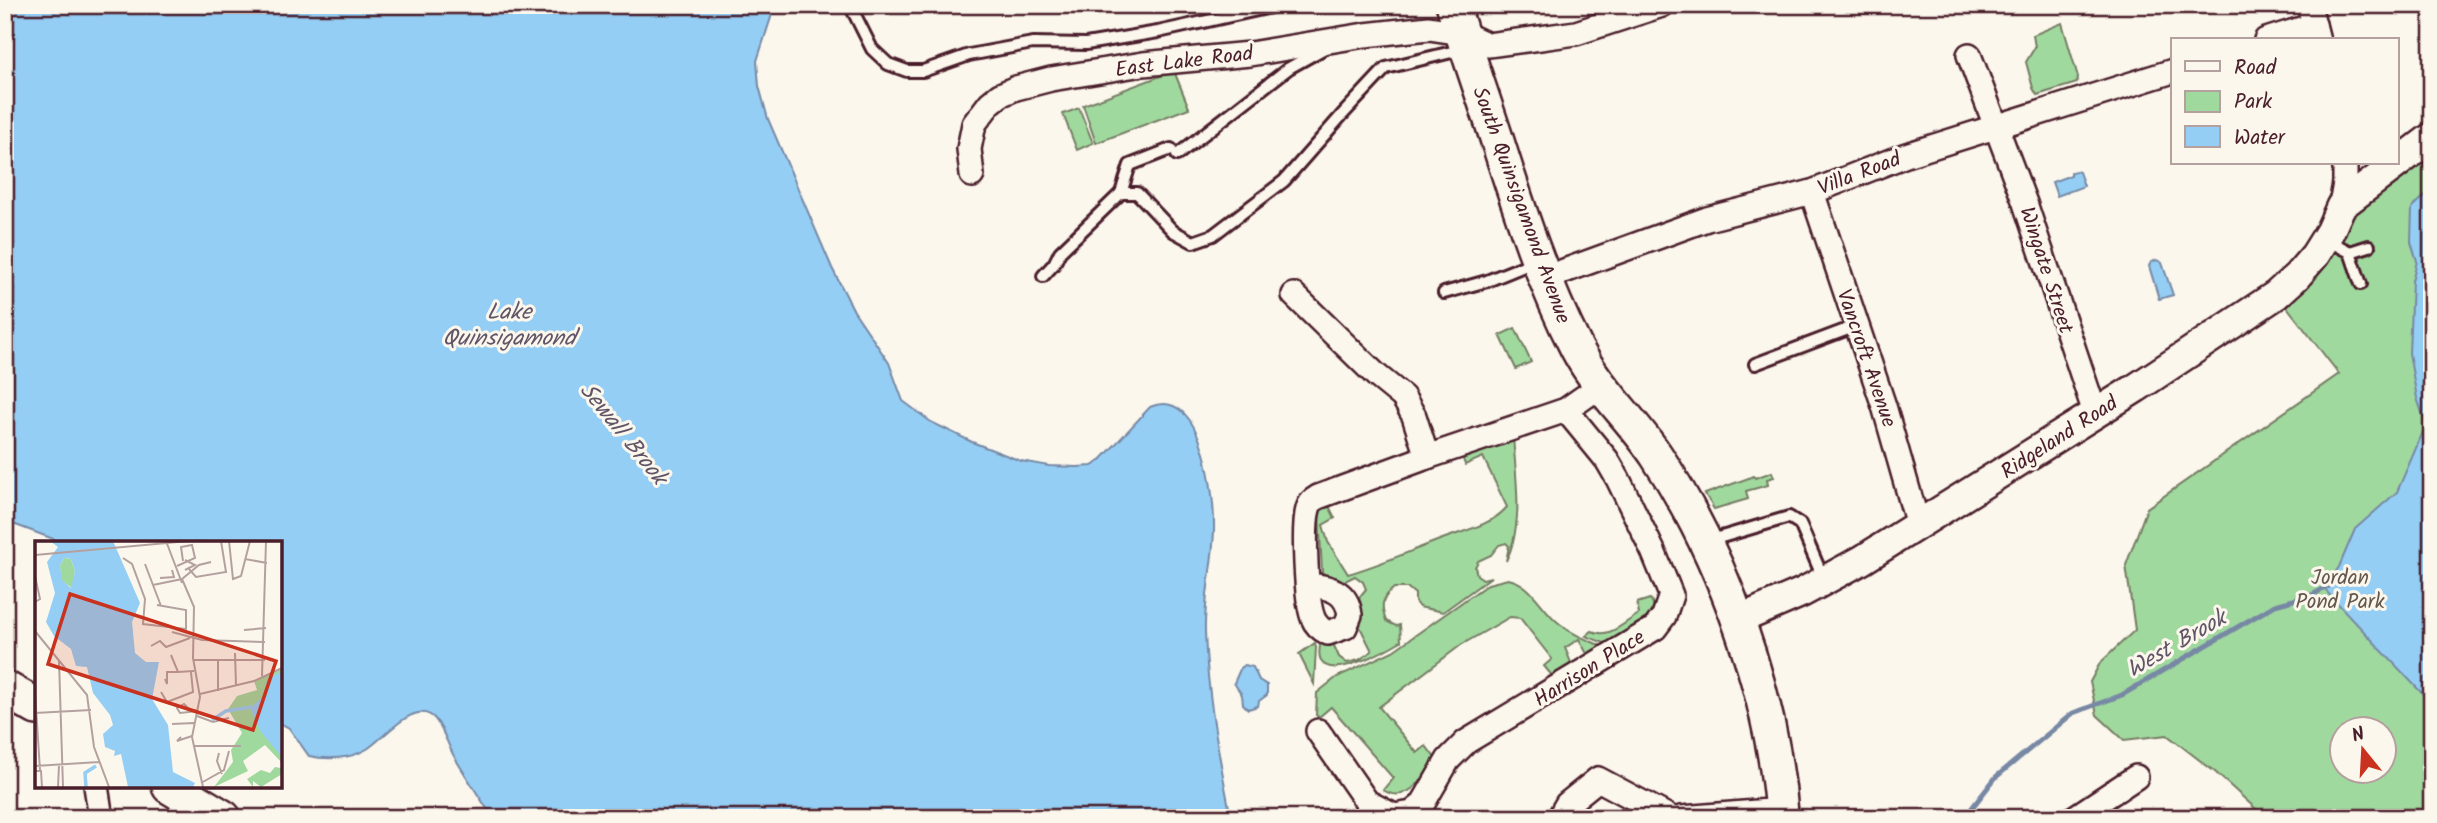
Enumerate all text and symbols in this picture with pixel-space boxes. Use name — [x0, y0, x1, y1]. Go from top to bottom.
street label: East Lake Road — [1113, 38, 1256, 87]
legend — [2171, 38, 2398, 164]
text: Road — [2234, 52, 2277, 85]
street label: South Quinsigamond Avenue — [1462, 82, 1579, 329]
text: Park — [2234, 86, 2272, 119]
text: Water — [2234, 122, 2286, 155]
street label: Villa Road — [1813, 143, 1906, 205]
street label: Wingate Street — [2010, 203, 2082, 339]
street label: Vancroft Avenue — [1826, 285, 1905, 433]
water label: Lake Quinsigamond — [443, 295, 581, 357]
water label: Sewall Brook — [570, 375, 677, 496]
street label: Ridgeland Road — [1994, 388, 2126, 489]
inset map — [35, 541, 282, 788]
park label: Jordan Pond Park — [2295, 562, 2385, 619]
water label: West Brook — [2120, 600, 2236, 688]
street label: Harrison Place — [1528, 622, 1652, 717]
north arrow — [2328, 714, 2398, 784]
text: N — [2348, 720, 2369, 752]

